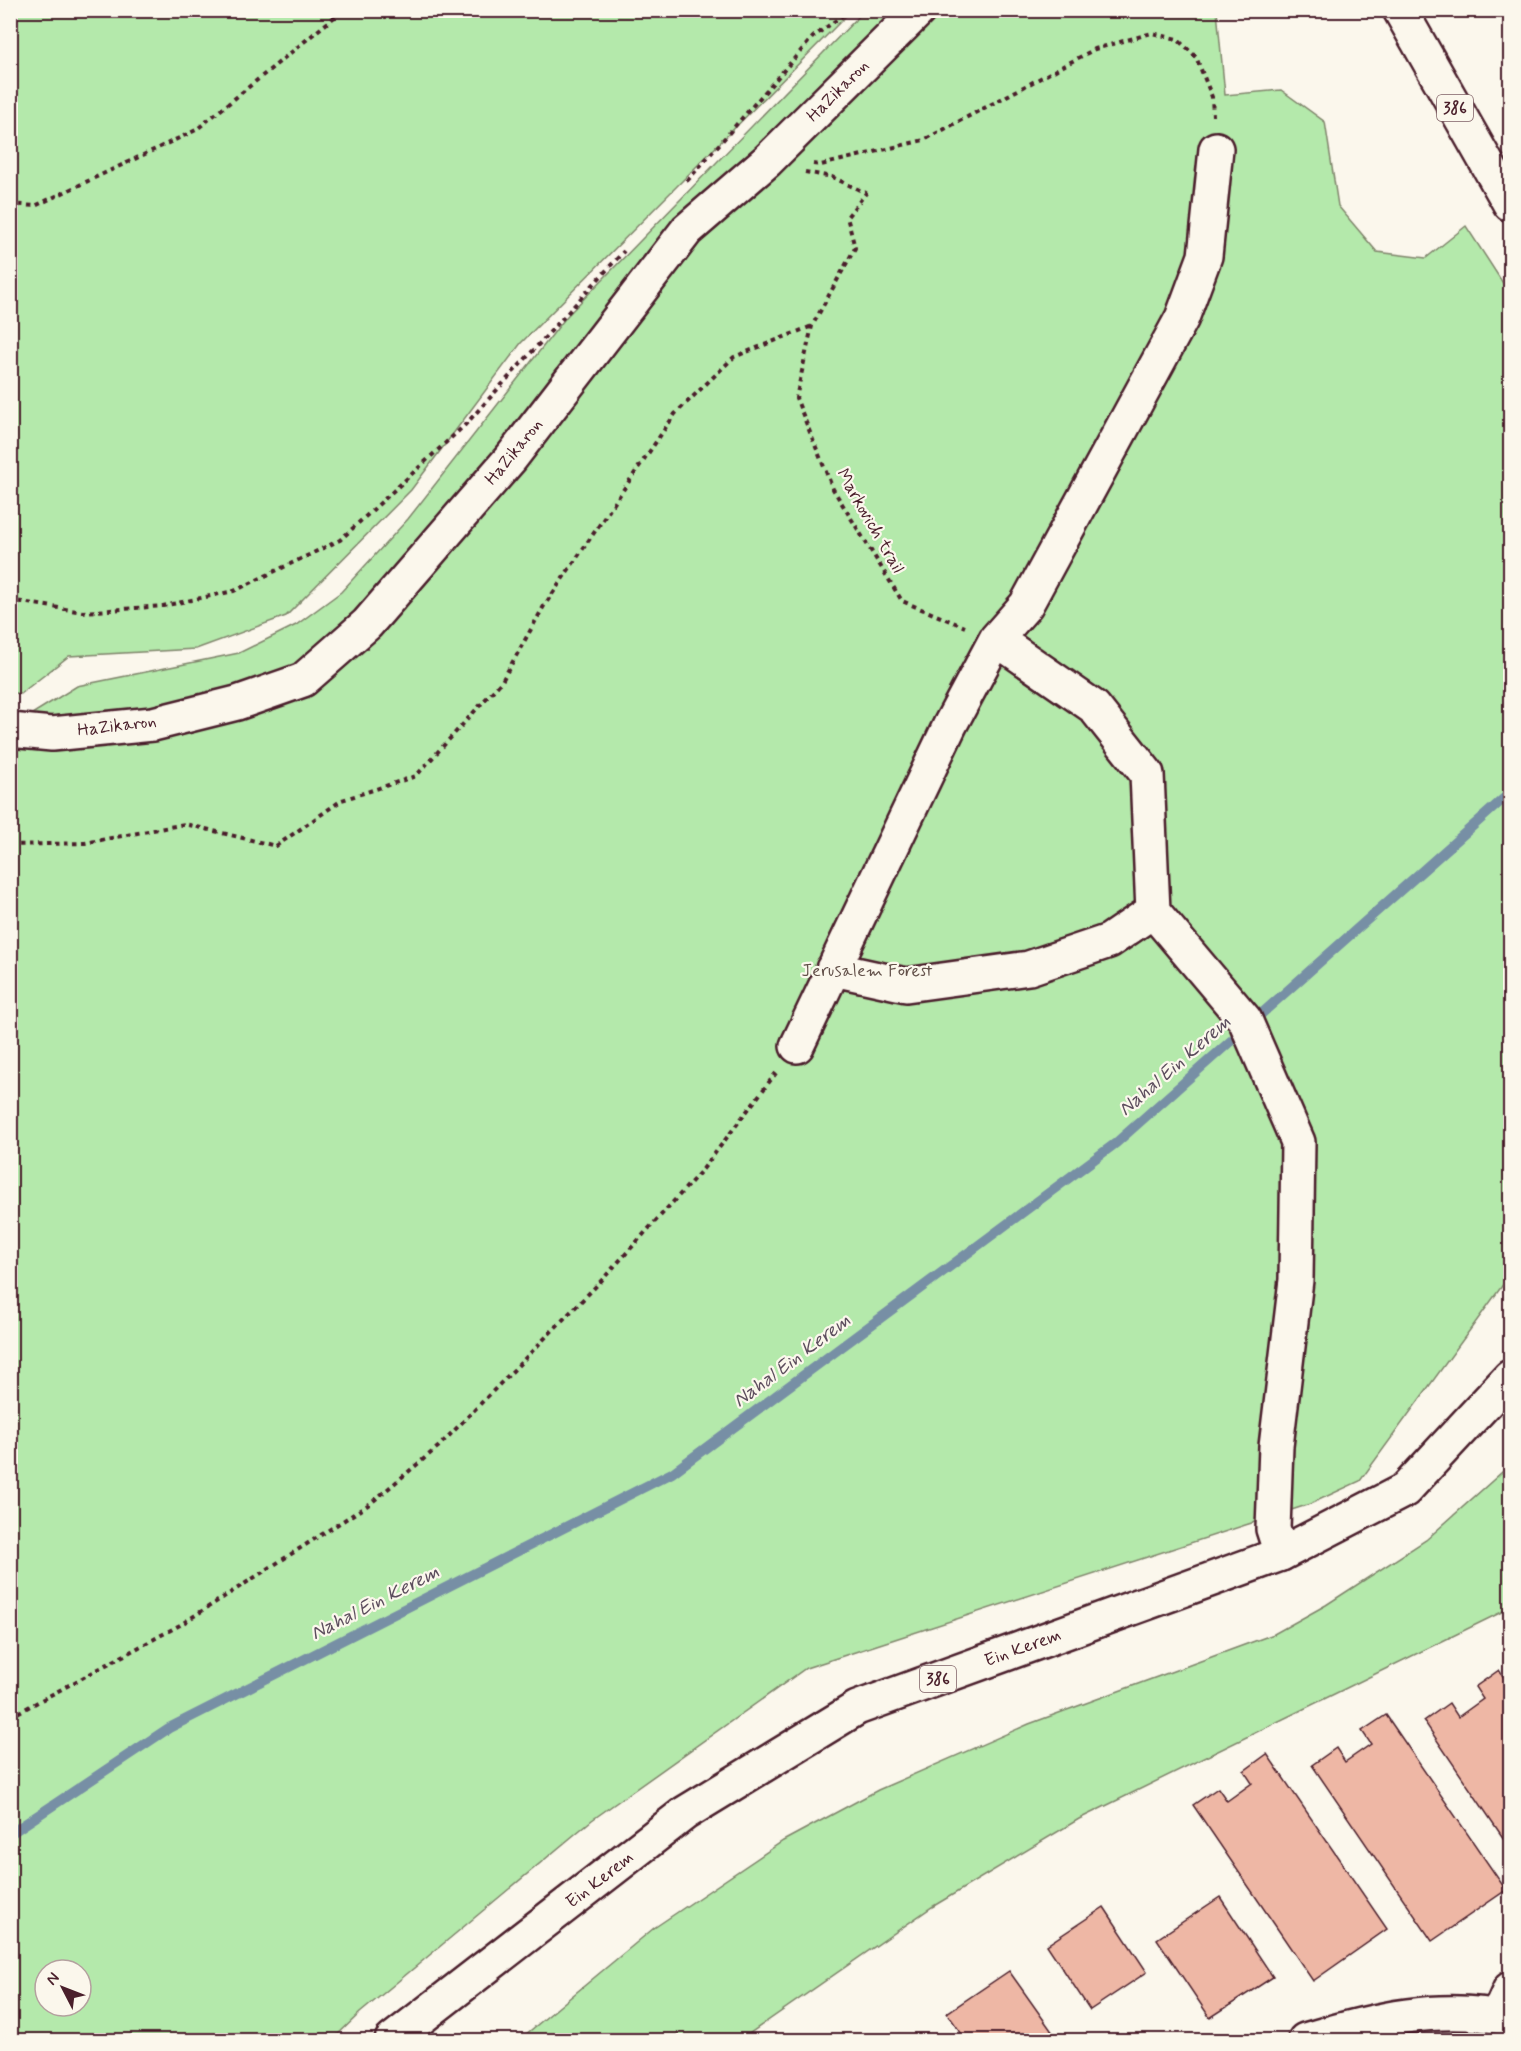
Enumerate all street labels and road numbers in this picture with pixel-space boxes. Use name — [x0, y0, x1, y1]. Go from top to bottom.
street label: HaZikaron — [801, 54, 875, 128]
road number: 386 — [1437, 95, 1473, 121]
street label: HaZikaron — [480, 414, 548, 490]
street label: Markovich trail — [830, 464, 910, 578]
street label: HaZikaron — [76, 709, 158, 743]
street label: Ein Kerem — [981, 1623, 1065, 1673]
road number: 386 — [920, 1666, 956, 1692]
street label: Ein Kerem — [561, 1846, 639, 1914]

